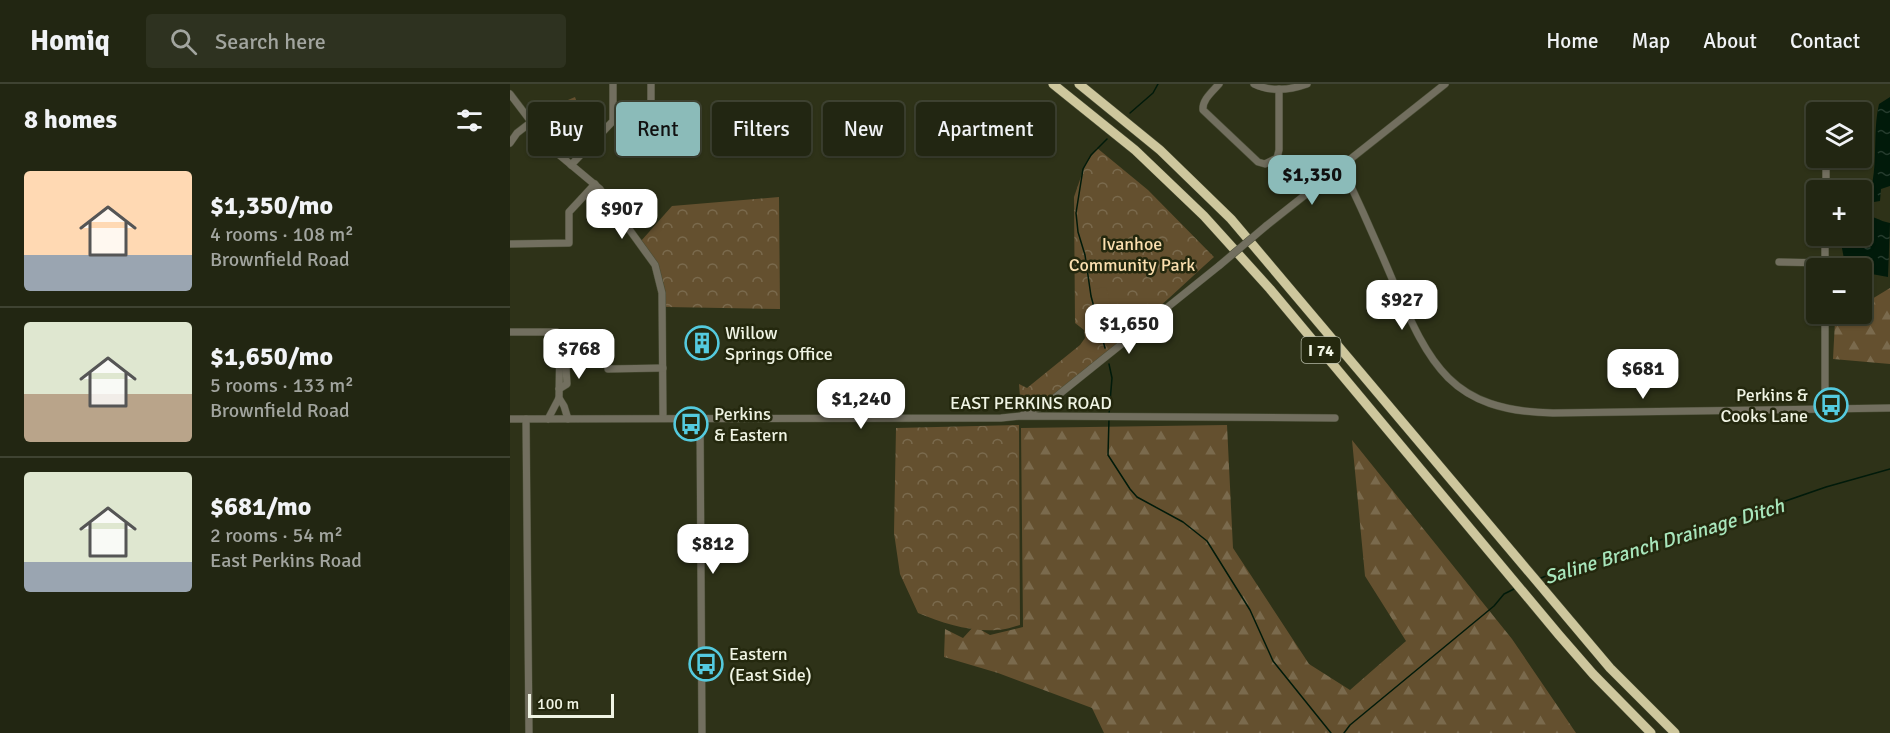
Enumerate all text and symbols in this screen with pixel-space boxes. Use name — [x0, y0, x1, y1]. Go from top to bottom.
search box — [146, 14, 566, 68]
text: Homiq — [30, 24, 110, 58]
icon: search — [167, 25, 200, 58]
text: Search here — [215, 28, 326, 55]
text: Home — [1546, 28, 1599, 54]
text: Map — [1632, 28, 1670, 54]
text: About — [1703, 28, 1757, 54]
text: Contact — [1790, 28, 1860, 54]
chip: Buy — [528, 102, 604, 156]
chip: Rent — [616, 102, 700, 156]
chip: Filters — [712, 102, 811, 156]
chip: New — [823, 102, 904, 156]
chip: Apartment — [916, 102, 1055, 156]
map controls — [1806, 102, 1872, 324]
button: layers — [1806, 102, 1872, 168]
text: 8 homes — [24, 104, 117, 136]
icon: filters — [453, 104, 486, 137]
pin: $1,350 — [1263, 155, 1361, 206]
text: $1,350 — [1282, 162, 1342, 187]
button: + — [1806, 180, 1872, 246]
pin: $907 — [586, 189, 658, 240]
text: $1,350/mo — [210, 190, 333, 222]
icon: home — [72, 195, 144, 267]
text: $907 — [600, 196, 644, 221]
text: 4 rooms · 108 m² — [210, 222, 354, 247]
park label: Ivanhoe Community Park — [1069, 233, 1195, 276]
text: Brownfield Road — [210, 247, 350, 272]
button: − — [1806, 258, 1872, 324]
pin: $927 — [1366, 280, 1438, 331]
text: $927 — [1380, 287, 1424, 312]
pin: $1,650 — [1080, 304, 1178, 355]
text: $1,650 — [1099, 311, 1159, 336]
place label: Willow Springs Office — [725, 322, 833, 365]
building icon: Willow Springs Office — [684, 325, 720, 361]
pin: $768 — [543, 329, 615, 380]
text: $768 — [557, 336, 601, 361]
road number: I 74 — [1302, 337, 1340, 363]
text: $1,650/mo — [210, 341, 333, 373]
icon: home — [72, 346, 144, 418]
pin: $681 — [1607, 349, 1679, 400]
text: $681 — [1621, 356, 1665, 381]
text: 5 rooms · 133 m² — [210, 373, 354, 398]
pin: $1,240 — [812, 379, 910, 430]
place label: Perkins & Cooks Lane — [1721, 384, 1808, 427]
text: $1,240 — [831, 386, 891, 411]
bus stop icon: Perkins & Cooks Lane — [1813, 387, 1849, 423]
street label: EAST PERKINS ROAD — [950, 392, 1112, 414]
text: Brownfield Road — [210, 398, 350, 423]
place label: Perkins & Eastern — [714, 403, 788, 446]
bus stop icon: Perkins & Eastern — [673, 406, 709, 442]
text: $681/mo — [210, 491, 311, 523]
water label: Saline Branch Drainage Ditch — [1541, 493, 1788, 590]
icon: home — [72, 496, 144, 568]
text: 2 rooms · 54 m² — [210, 523, 343, 548]
pin: $812 — [677, 524, 749, 575]
text: $812 — [691, 531, 735, 556]
text: East Perkins Road — [210, 548, 362, 573]
place label: Eastern (East Side) — [729, 643, 812, 686]
bus stop icon: Eastern (East Side) — [688, 646, 724, 682]
scale bar — [528, 691, 614, 718]
text: 100 m — [537, 694, 579, 714]

